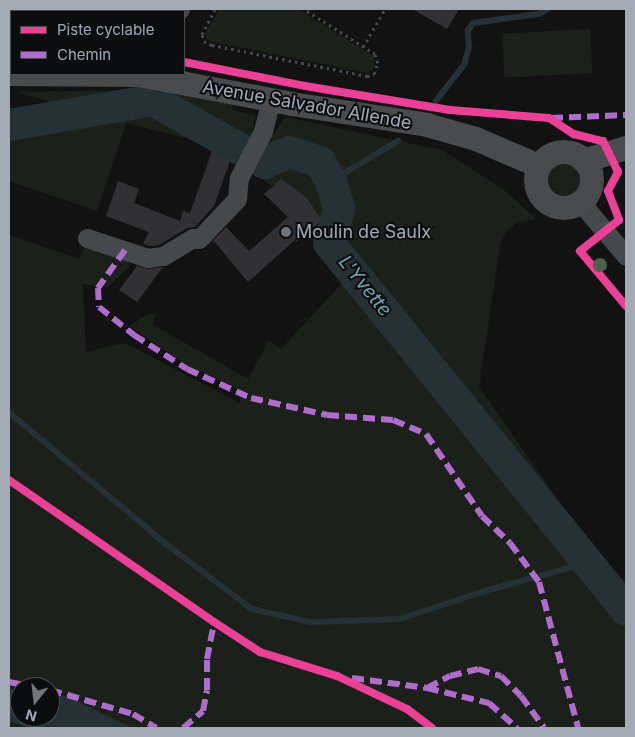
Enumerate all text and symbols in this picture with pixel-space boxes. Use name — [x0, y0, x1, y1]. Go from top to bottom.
legend — [10, 10, 185, 75]
text: Piste cyclable — [57, 20, 154, 39]
text: Chemin — [57, 45, 111, 64]
street label: Avenue Salvador Allende — [201, 76, 413, 134]
place label: Moulin de Saulx — [296, 221, 431, 243]
marker: Moulin de Saulx — [280, 226, 292, 238]
water label: L'Yvette — [334, 251, 396, 321]
north arrow — [10, 677, 60, 727]
text: N — [24, 706, 38, 726]

